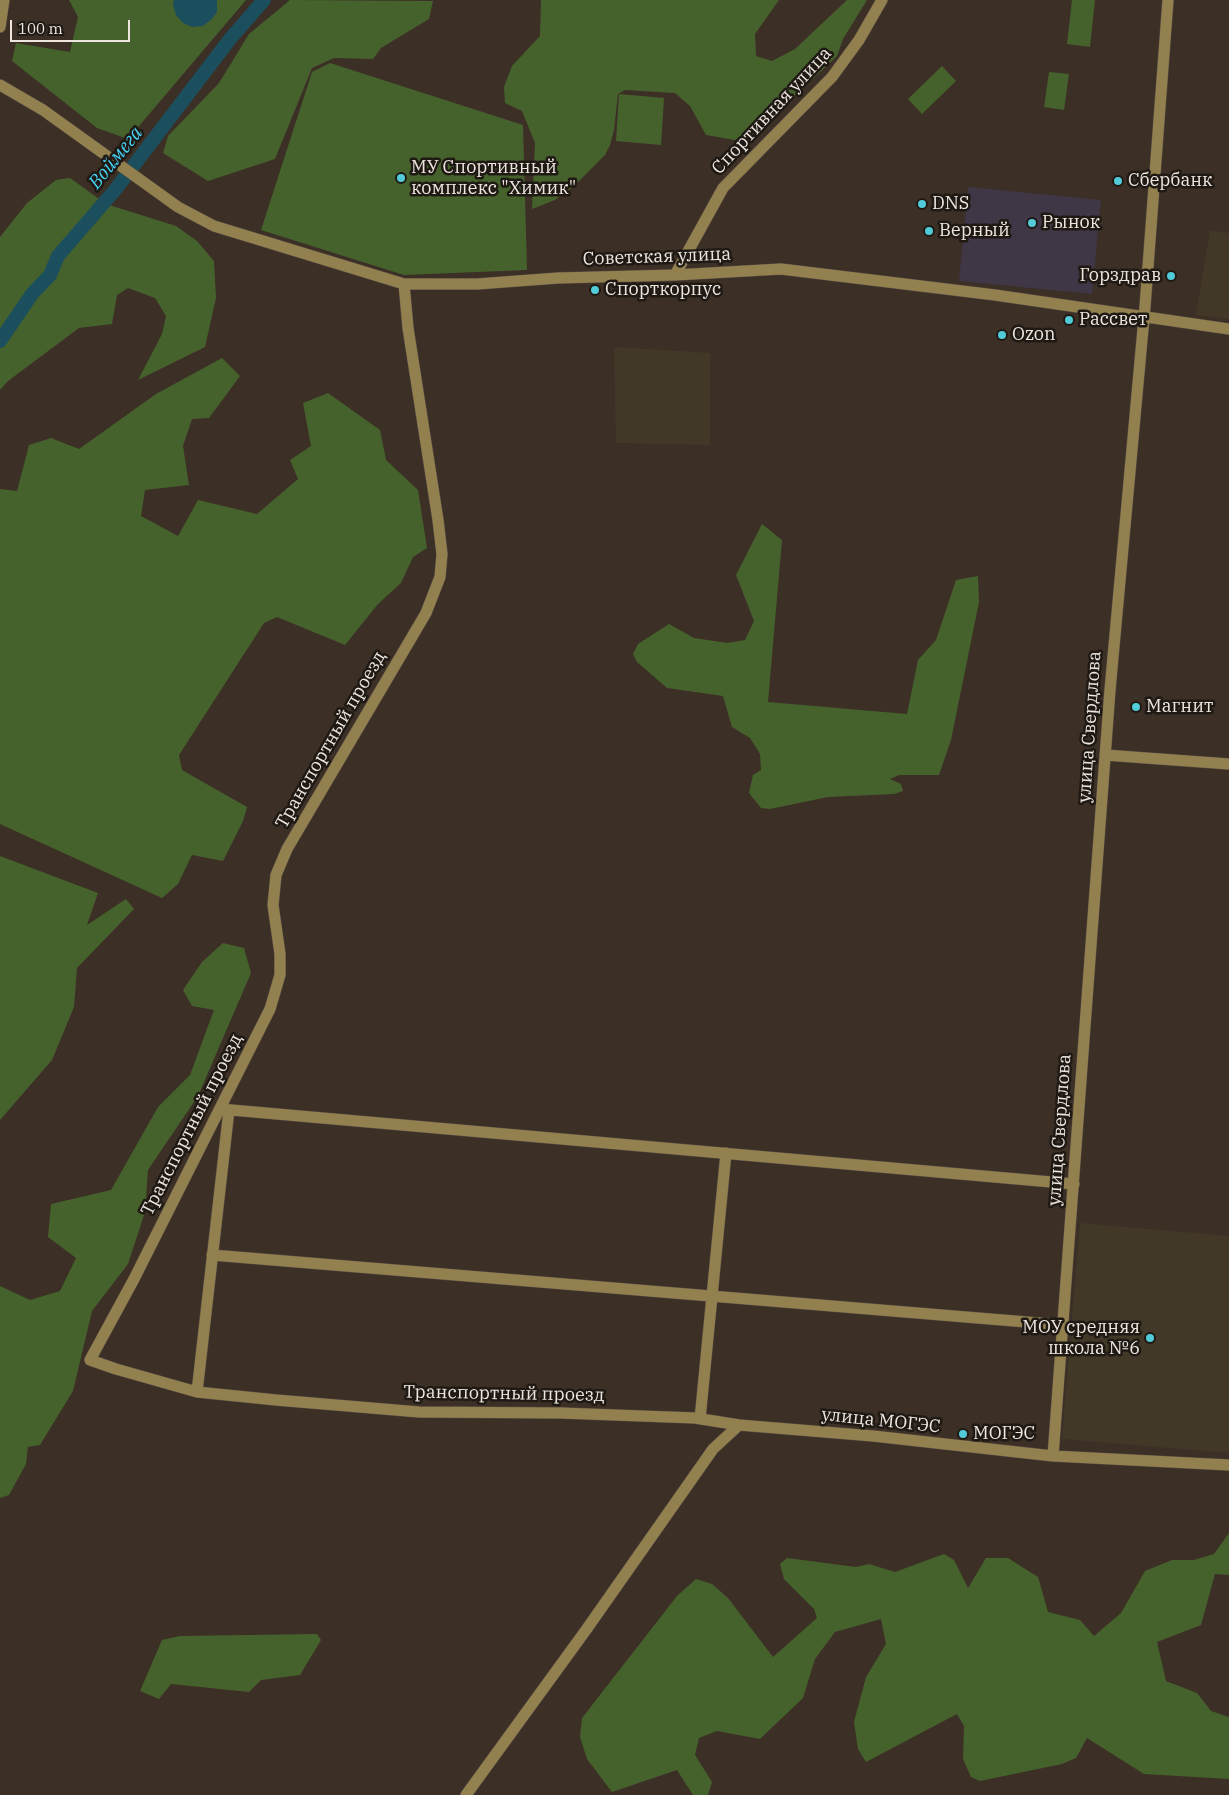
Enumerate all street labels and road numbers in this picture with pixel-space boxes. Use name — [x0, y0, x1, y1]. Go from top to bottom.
street label: Спортивная улица — [708, 43, 836, 179]
street label: Советская улица — [582, 244, 732, 270]
street label: Транспортный проезд — [271, 647, 391, 833]
street label: улица Свердлова — [1074, 650, 1106, 804]
street label: Транспортный проезд — [137, 1030, 247, 1220]
street label: улица Свердлова — [1044, 1053, 1076, 1207]
street label: Транспортный проезд — [403, 1381, 605, 1407]
street label: улица МОГЭС — [820, 1404, 942, 1438]

